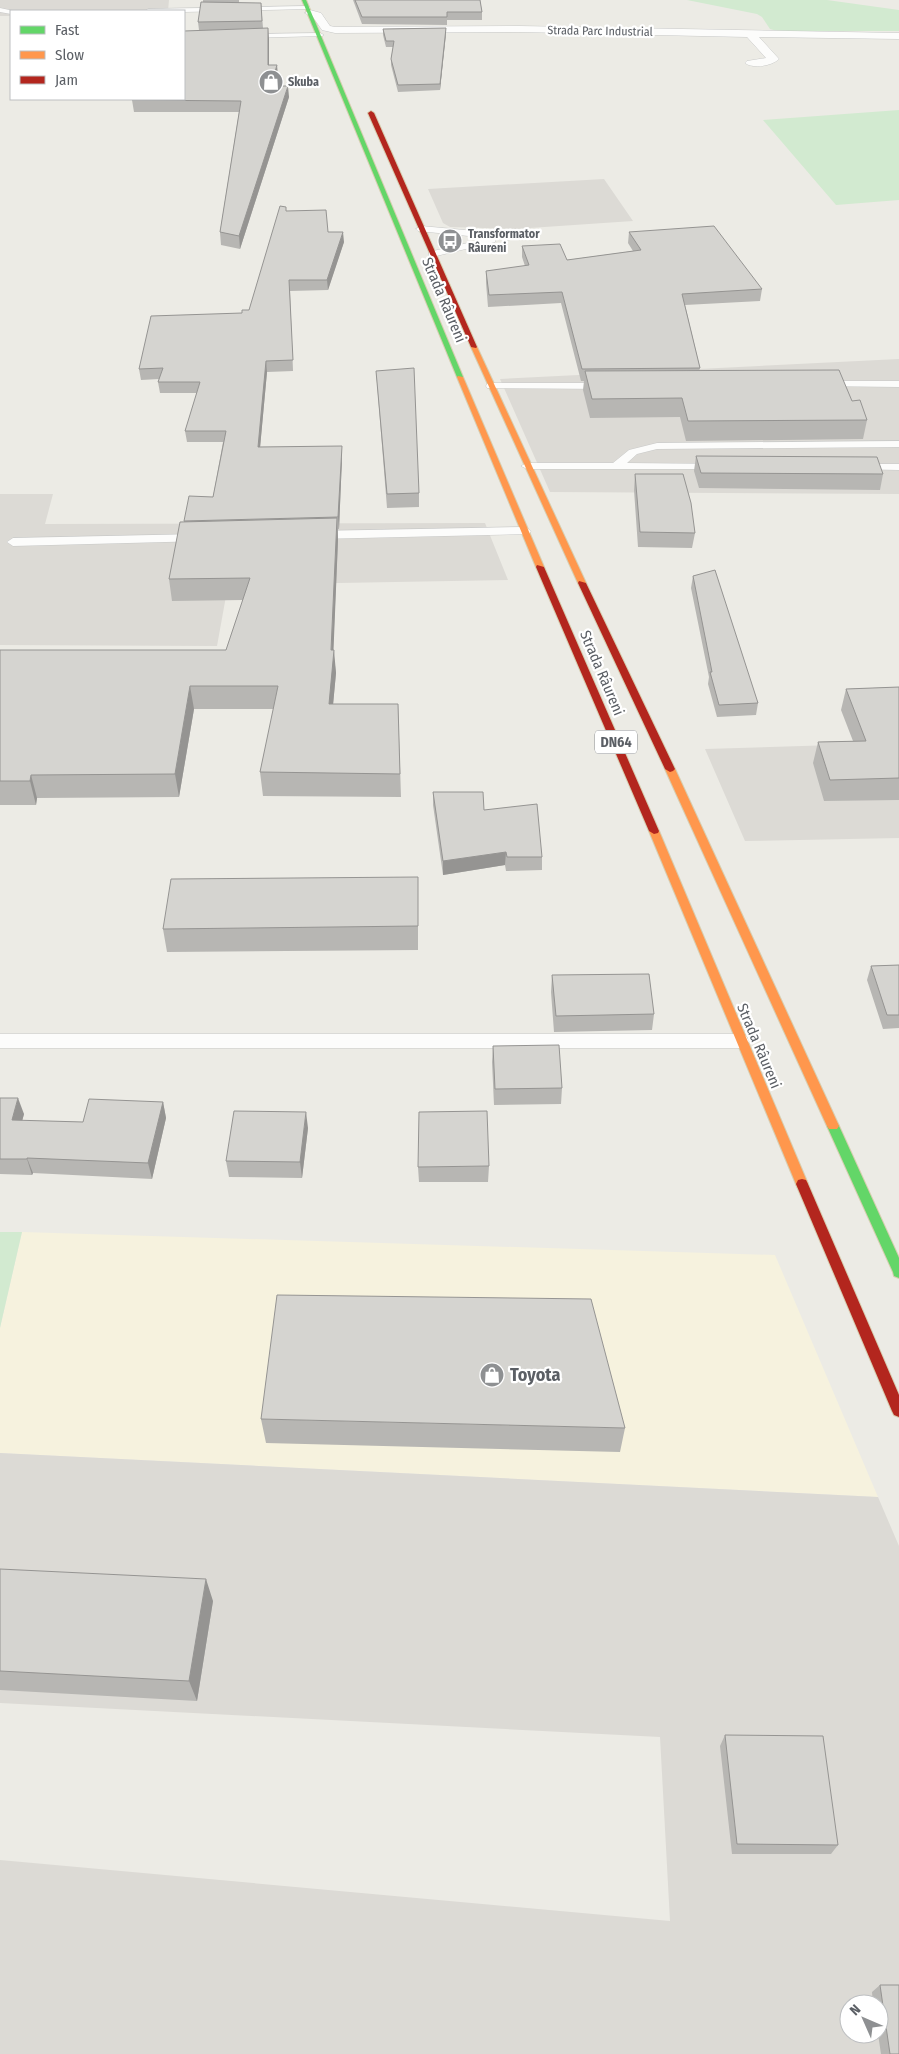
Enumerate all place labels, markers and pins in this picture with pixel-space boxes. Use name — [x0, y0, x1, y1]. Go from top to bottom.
shop icon: Skuba — [258, 69, 284, 95]
place label: Skuba — [288, 75, 319, 89]
place label: Transformator Râureni — [468, 227, 540, 255]
bus stop icon: Transformator Râureni — [437, 228, 463, 254]
shop icon: Toyota — [479, 1362, 505, 1388]
place label: Toyota — [510, 1364, 560, 1386]

